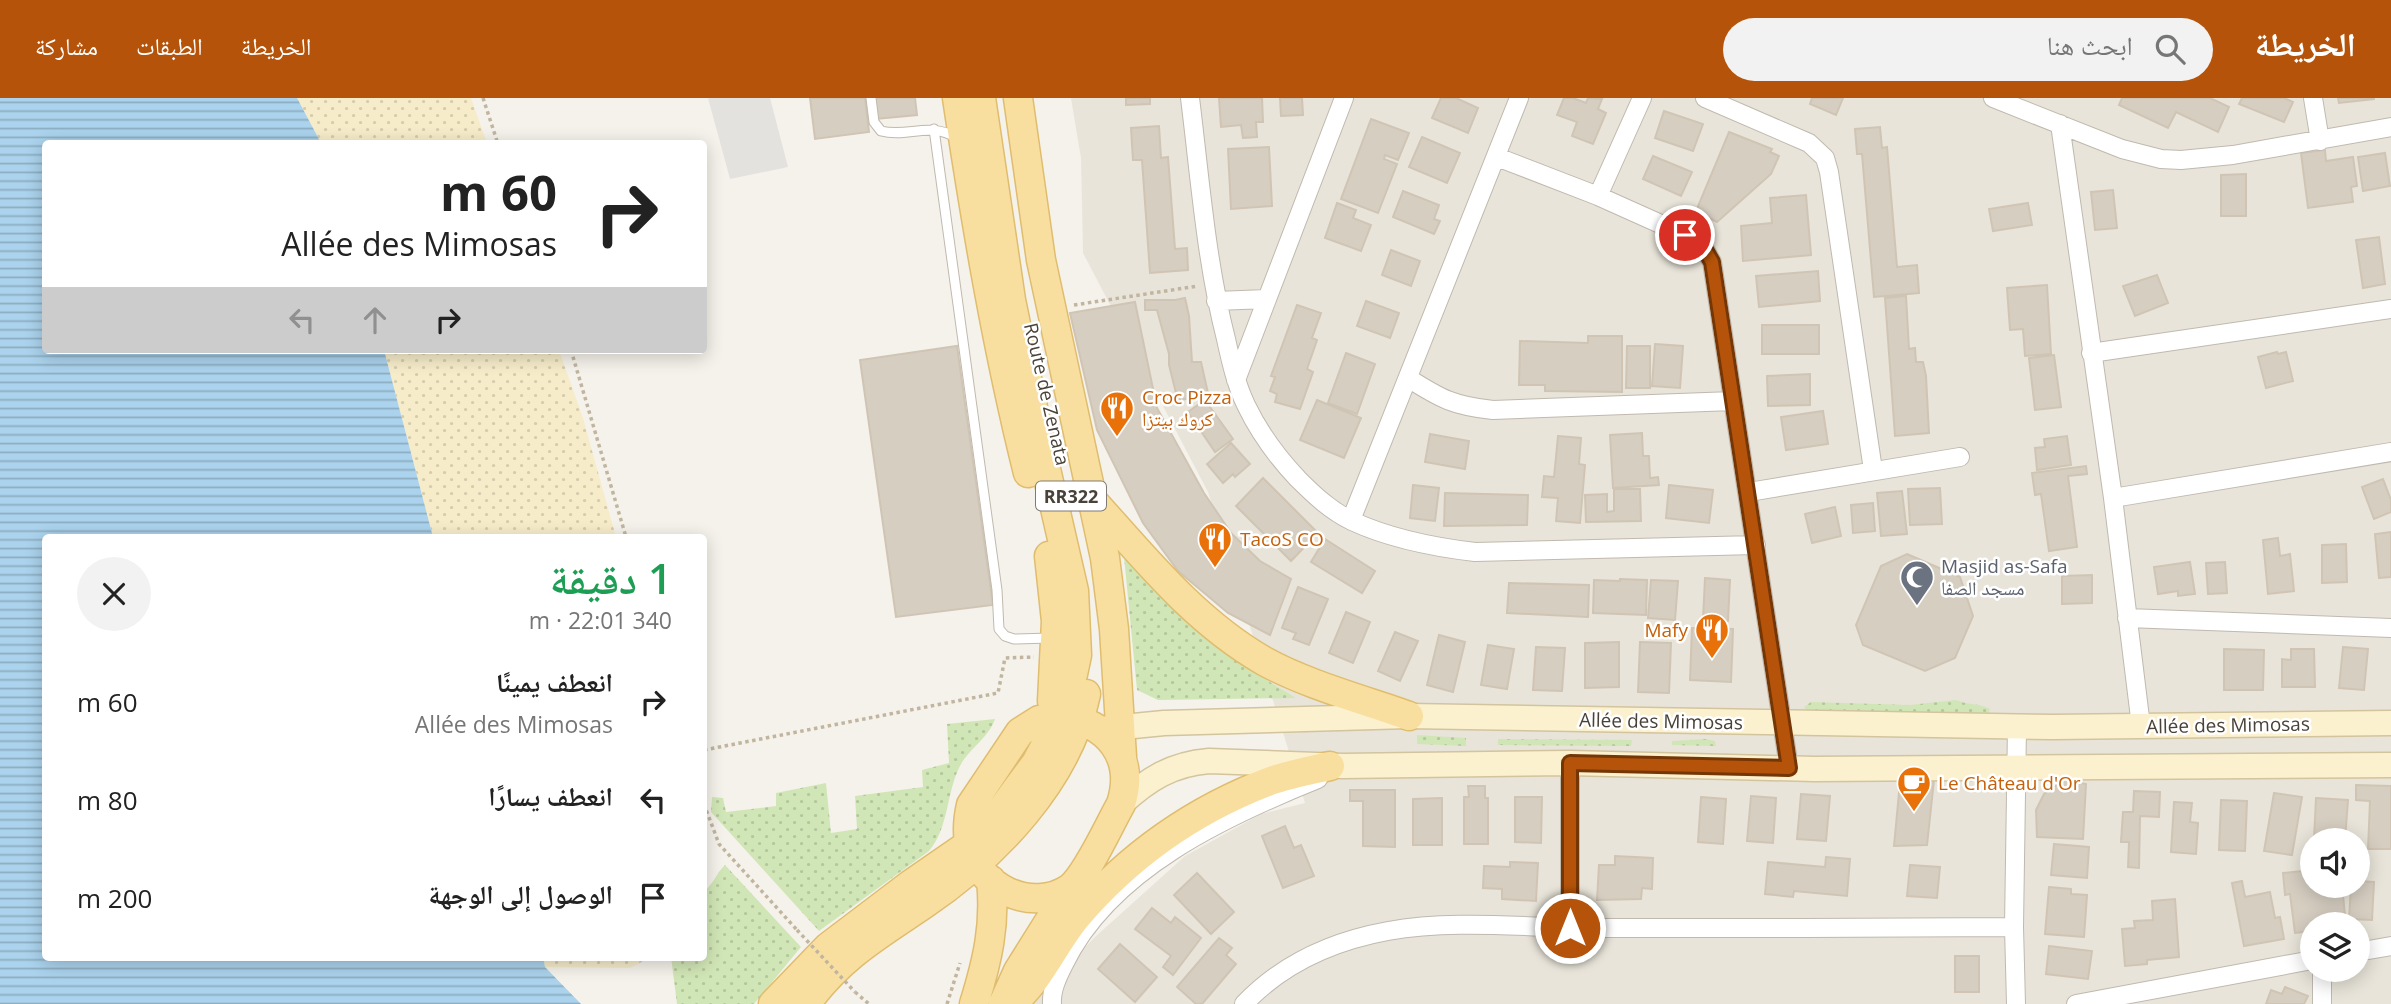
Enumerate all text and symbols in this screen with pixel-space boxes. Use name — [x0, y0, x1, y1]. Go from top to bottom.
search box — [1723, 18, 2213, 81]
text: الخريطة — [2255, 21, 2356, 66]
text: ابحث هنا — [2047, 27, 2133, 63]
text: مشاركة — [35, 29, 98, 62]
text: الطبقات — [136, 29, 203, 62]
text: الخريطة — [241, 29, 311, 62]
icon: search — [2151, 30, 2189, 68]
text: 60 m — [440, 159, 557, 225]
icon: right — [581, 168, 672, 259]
pin — [1655, 205, 1715, 265]
icon: arrive — [1666, 216, 1704, 254]
text: Allée des Mimosas — [281, 222, 557, 265]
icon: left — [283, 301, 321, 339]
icon: ahead — [356, 301, 394, 339]
icon: right — [429, 301, 467, 339]
street label: Route de Zenata — [1018, 320, 1076, 468]
place label: Croc Pizza كروك بيتزا — [1142, 384, 1232, 432]
restaurant icon: Croc Pizza كروك بيتزا — [1098, 389, 1136, 438]
road number: RR322 — [1036, 482, 1106, 510]
restaurant icon: TacoS CO — [1196, 520, 1234, 569]
place label: TacoS CO — [1240, 526, 1324, 552]
text: 1 دقيقة — [550, 549, 672, 606]
place label: Masjid as-Safa مسجد الصفا — [1941, 553, 2068, 601]
button: close — [77, 557, 151, 631]
mosque icon: Masjid as-Safa مسجد الصفا — [1898, 558, 1936, 607]
text: 340 m · 22:01 — [529, 604, 672, 636]
restaurant icon: Mafy — [1693, 611, 1731, 660]
place label: Mafy — [1644, 617, 1688, 643]
text: انعطف يمينًا — [496, 664, 613, 700]
icon: right — [634, 683, 672, 721]
text: 60 m — [77, 684, 138, 720]
street label: Allée des Mimosas — [1579, 707, 1743, 735]
text: Allée des Mimosas — [415, 708, 613, 740]
street label: Allée des Mimosas — [2146, 711, 2310, 739]
cafe icon: Le Château d'Or — [1895, 764, 1933, 813]
place label: Le Château d'Or — [1938, 770, 2081, 796]
text: انعطف يسارًا — [488, 778, 613, 814]
icon: left — [634, 781, 672, 819]
text: 80 m — [77, 782, 138, 818]
map controls — [2300, 828, 2370, 982]
button: sound — [2300, 828, 2370, 898]
text: الوصول إلى الوجهة — [429, 876, 613, 912]
icon: arrive — [634, 879, 672, 917]
text: 200 m — [77, 880, 152, 916]
position arrow — [1533, 891, 1607, 965]
button: layers — [2300, 912, 2370, 982]

